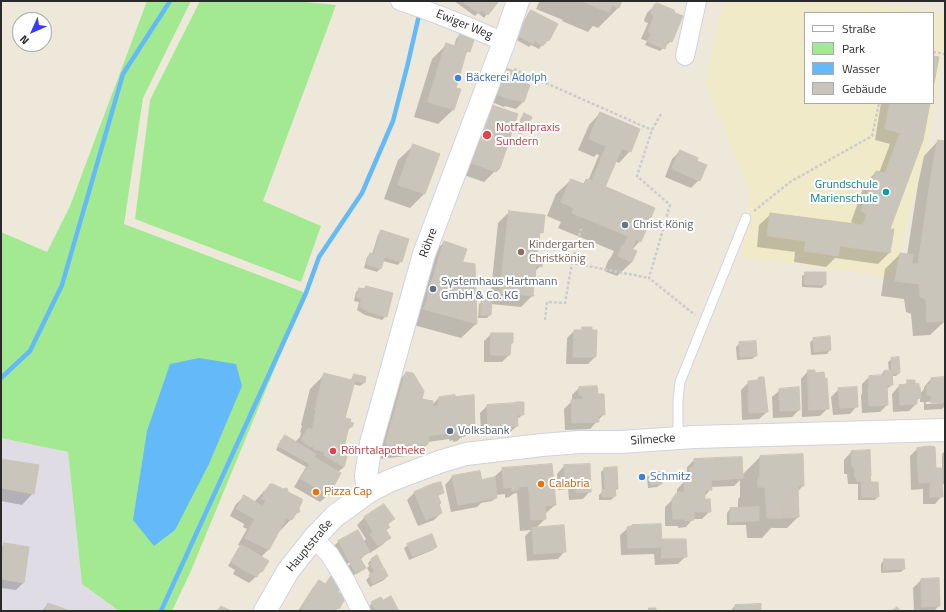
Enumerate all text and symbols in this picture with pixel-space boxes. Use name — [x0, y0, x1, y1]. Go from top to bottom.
street label: Ewiger Weg — [434, 7, 494, 43]
north arrow — [12, 12, 52, 52]
legend — [804, 12, 934, 104]
text: Straße — [842, 19, 876, 38]
text: N — [16, 31, 33, 48]
text: Park — [842, 39, 865, 58]
text: Wasser — [842, 59, 880, 78]
place label: Bäckerei Adolph — [466, 71, 547, 85]
marker: Bäckerei Adolph — [453, 73, 463, 83]
text: Gebäude — [842, 79, 887, 98]
place label: Notfallpraxis Sundern — [496, 121, 560, 149]
marker: Notfallpraxis Sundern — [481, 129, 493, 141]
place label: Grundschule Marienschule — [810, 178, 878, 206]
marker: Grundschule Marienschule — [881, 187, 891, 197]
place label: Christ König — [633, 218, 693, 232]
marker: Christ König — [620, 220, 630, 230]
street label: Röhre — [417, 226, 441, 260]
place label: Kindergarten Christkönig — [529, 238, 594, 266]
marker: Kindergarten Christkönig — [516, 247, 526, 257]
place label: Systemhaus Hartmann GmbH & Co. KG — [441, 275, 557, 303]
marker: Systemhaus Hartmann GmbH & Co. KG — [428, 284, 438, 294]
place label: Volksbank — [458, 424, 510, 438]
marker: Volksbank — [445, 426, 455, 436]
street label: Silmecke — [630, 431, 676, 449]
place label: Röhrtalapotheke — [341, 444, 425, 458]
marker: Röhrtalapotheke — [328, 446, 338, 456]
place label: Schmitz — [650, 470, 691, 484]
marker: Schmitz — [637, 472, 647, 482]
place label: Calabria — [549, 477, 589, 491]
marker: Calabria — [536, 479, 546, 489]
place label: Pizza Cap — [324, 485, 372, 499]
marker: Pizza Cap — [311, 487, 321, 497]
street label: Hauptstraße — [284, 517, 336, 575]

